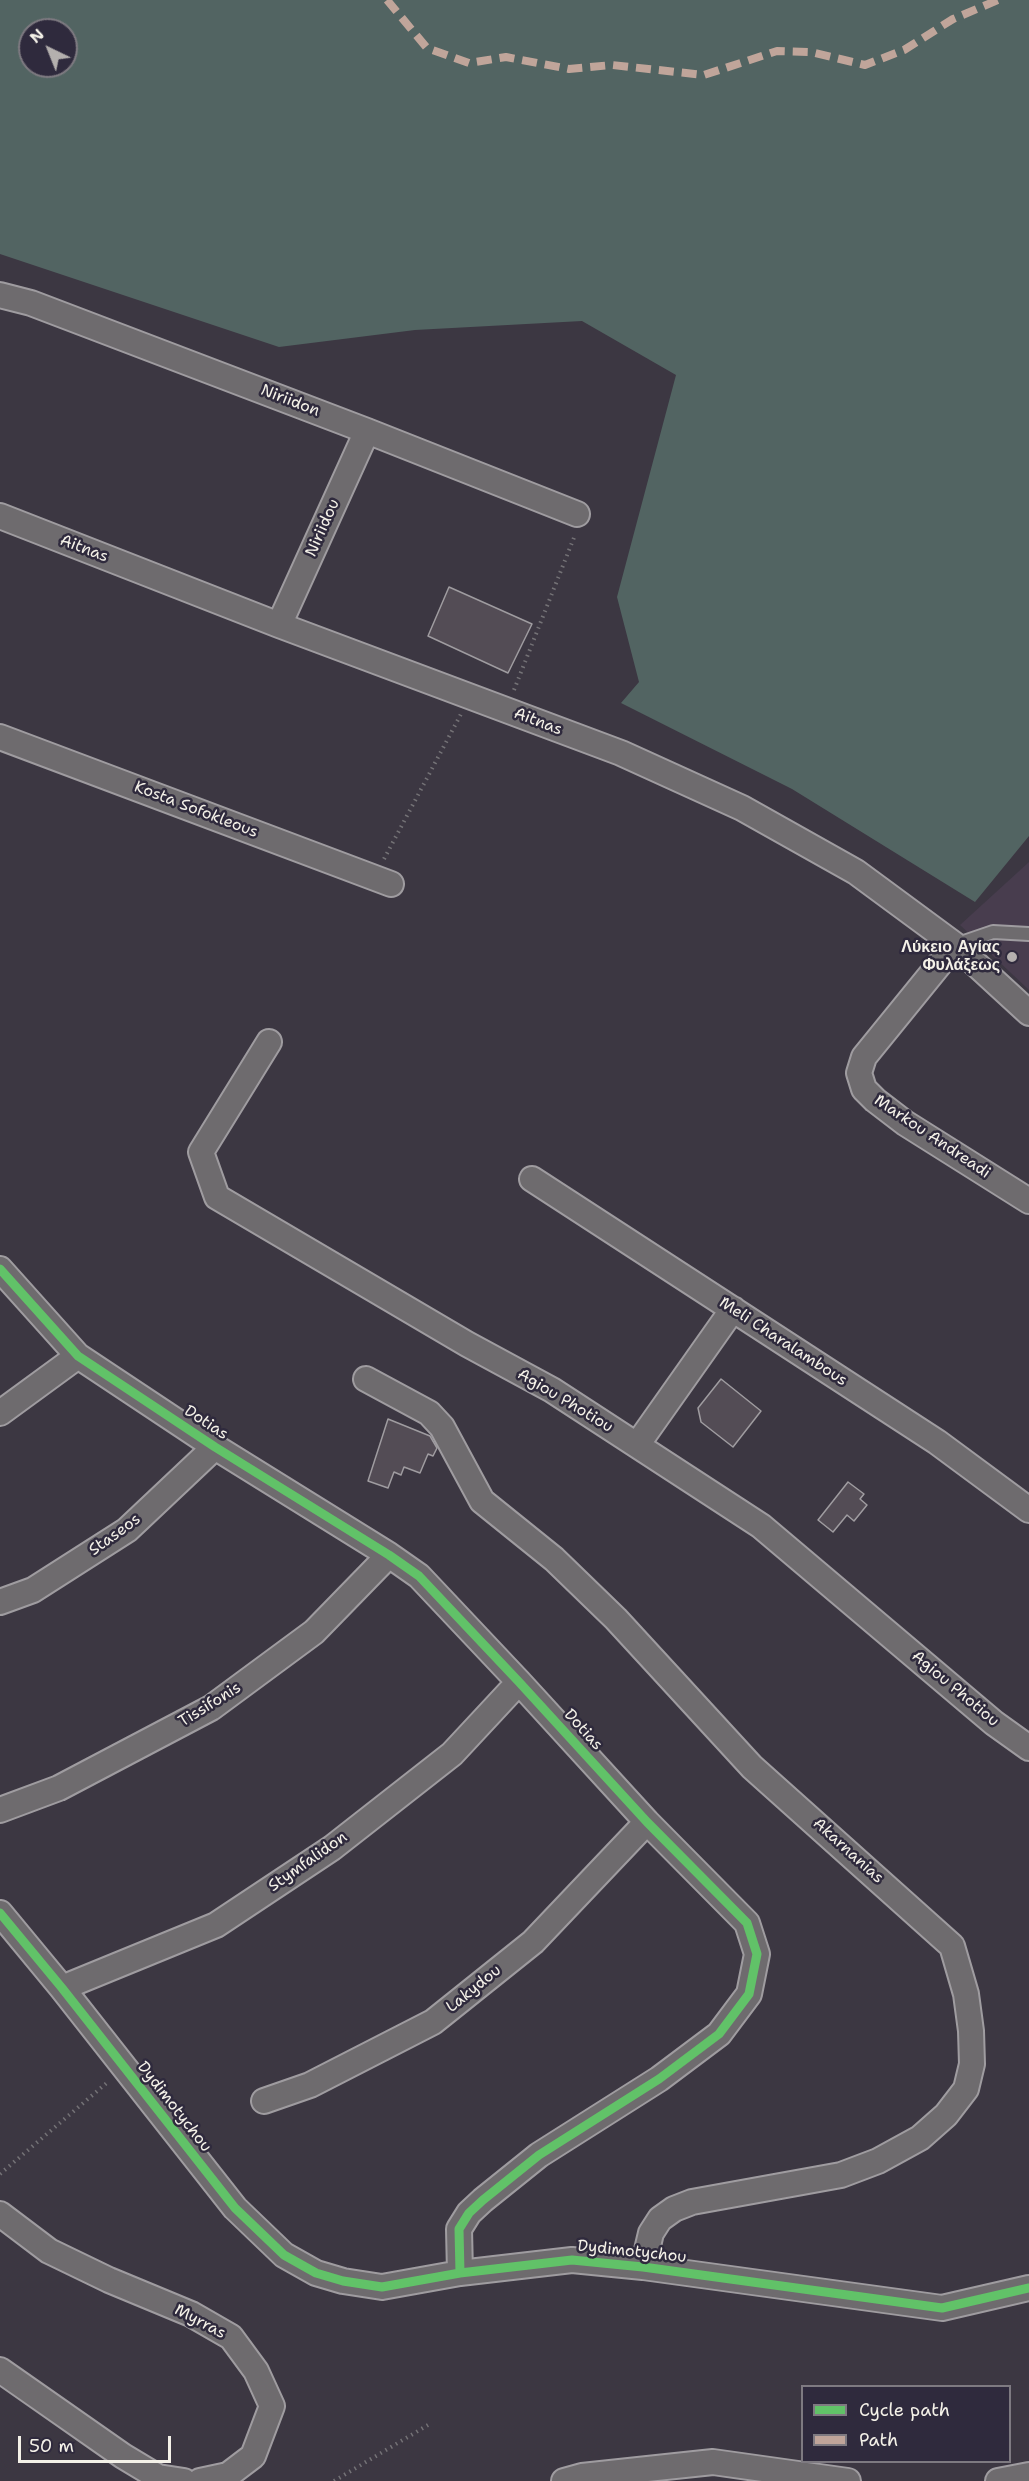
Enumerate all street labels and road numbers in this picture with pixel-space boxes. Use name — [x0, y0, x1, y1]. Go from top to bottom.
street label: Niriidon — [258, 381, 322, 421]
street label: Niriidou — [302, 496, 344, 560]
street label: Aitnas — [57, 531, 111, 567]
street label: Aitnas — [511, 704, 565, 740]
street label: Kosta Sofokleous — [131, 778, 261, 842]
street label: Markou Andreadi — [870, 1091, 994, 1183]
street label: Meli Charalambous — [715, 1293, 851, 1391]
street label: Agiou Photiou — [514, 1365, 616, 1437]
street label: Dotias — [180, 1402, 232, 1444]
street label: Staseos — [85, 1510, 145, 1560]
street label: Agiou Photiou — [907, 1647, 1003, 1731]
street label: Tissifonis — [175, 1678, 245, 1732]
street label: Dotias — [560, 1705, 606, 1755]
street label: Akarnanias — [809, 1814, 887, 1888]
street label: Stymfalidon — [265, 1828, 351, 1896]
street label: Lakydou — [443, 1961, 505, 2017]
street label: Dydimotychou — [133, 2058, 215, 2156]
street label: Dydimotychou — [577, 2237, 687, 2267]
street label: Myrras — [171, 2300, 229, 2344]

